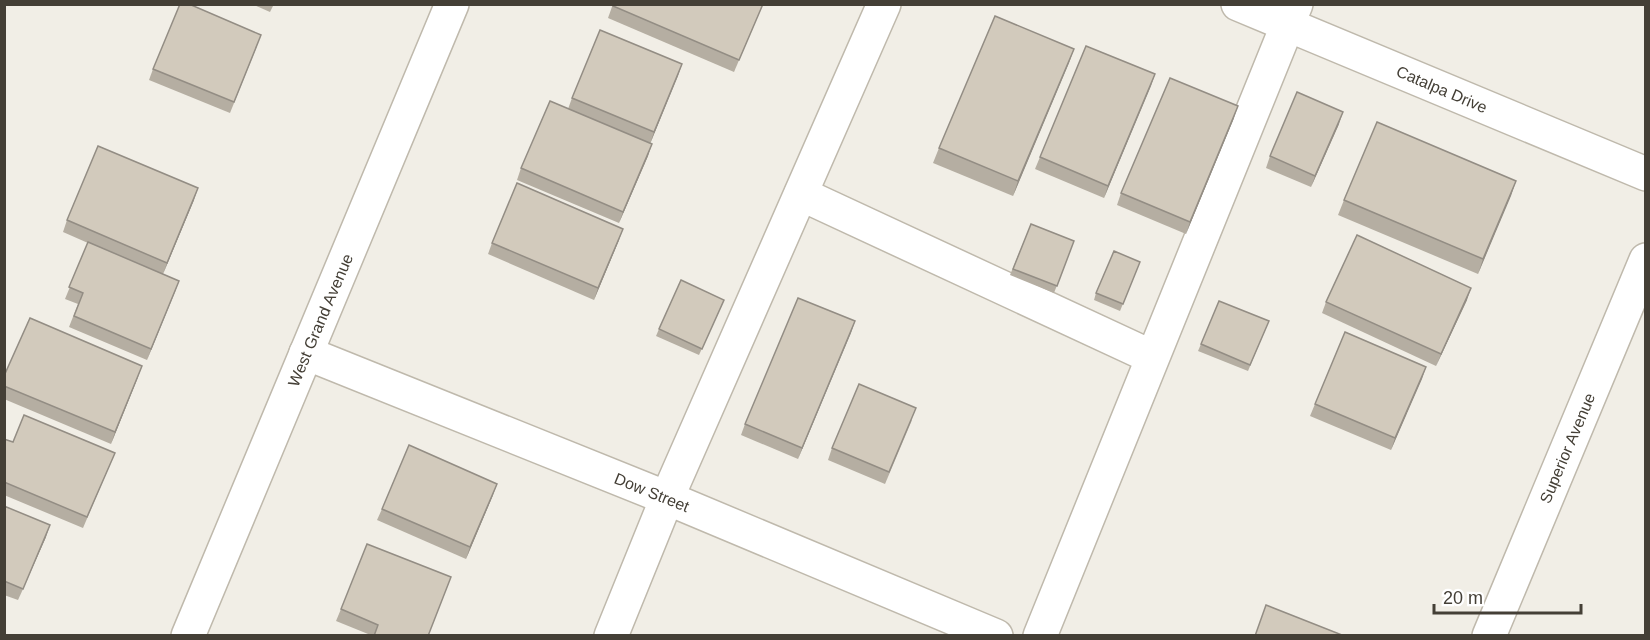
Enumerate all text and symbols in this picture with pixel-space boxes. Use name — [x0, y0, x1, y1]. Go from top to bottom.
street label: Catalpa Drive — [1394, 63, 1490, 116]
street label: West Grand Avenue — [285, 251, 356, 389]
street label: Superior Avenue — [1537, 390, 1598, 506]
street label: Dow Street — [612, 470, 692, 515]
scale bar — [1434, 577, 1581, 615]
text: 20 m — [1443, 588, 1483, 608]

